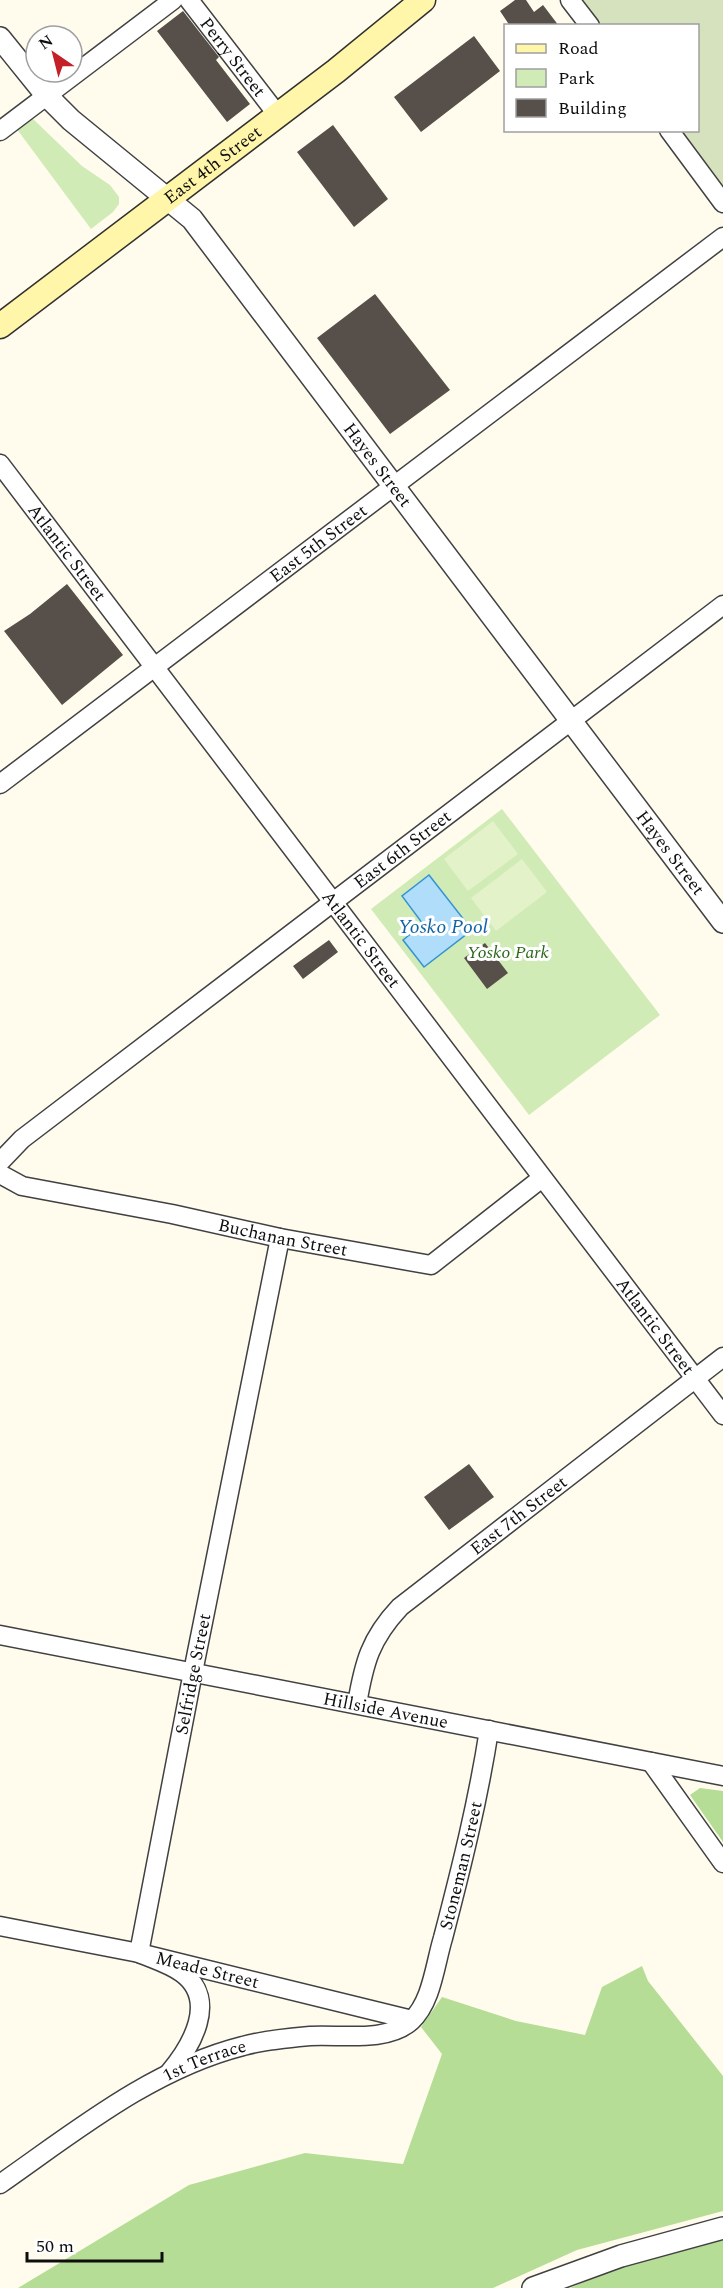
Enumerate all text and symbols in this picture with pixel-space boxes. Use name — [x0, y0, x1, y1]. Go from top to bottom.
street label: Perry Street — [193, 12, 272, 103]
north arrow — [24, 24, 84, 84]
legend — [504, 24, 699, 132]
text: N — [34, 29, 58, 56]
text: Road — [558, 35, 599, 62]
text: Park — [558, 65, 595, 92]
text: Building — [558, 95, 627, 122]
street label: East 4th Street — [158, 119, 268, 211]
street label: Hayes Street — [336, 417, 418, 513]
street label: Atlantic Street — [21, 498, 113, 607]
street label: East 5th Street — [264, 498, 373, 590]
street label: East 6th Street — [348, 804, 457, 896]
street label: Hayes Street — [629, 805, 711, 901]
street label: Atlantic Street — [315, 885, 407, 994]
water label: Yosko Pool — [398, 912, 488, 942]
park label: Yosko Park — [467, 939, 550, 966]
street label: Buchanan Street — [216, 1212, 350, 1264]
street label: Atlantic Street — [609, 1272, 701, 1381]
street label: East 7th Street — [464, 1469, 573, 1562]
street label: Selfridge Street — [168, 1611, 218, 1737]
street label: Hillside Avenue — [321, 1685, 451, 1736]
street label: Stoneman Street — [433, 1799, 490, 1933]
street label: Meade Street — [153, 1945, 262, 1996]
street label: 1st Terrace — [158, 2033, 249, 2089]
scale bar — [27, 2225, 162, 2263]
text: 50 m — [36, 2233, 74, 2260]

